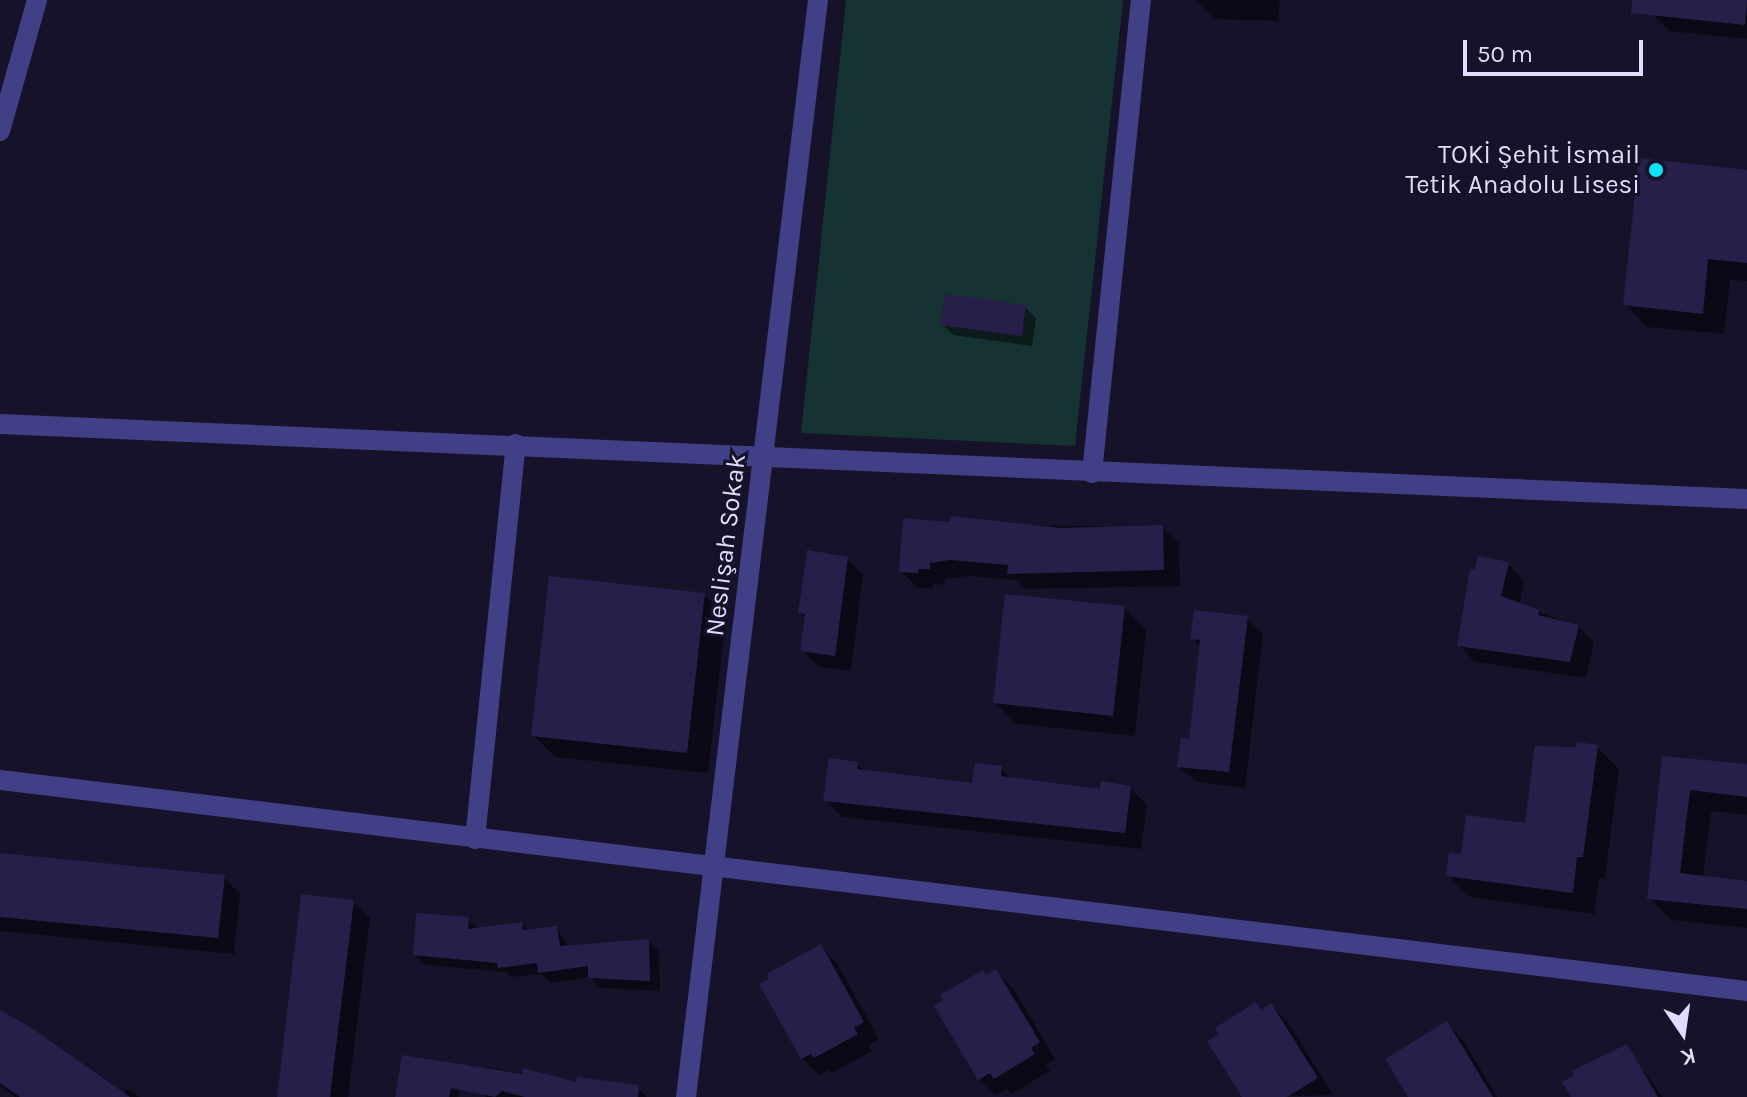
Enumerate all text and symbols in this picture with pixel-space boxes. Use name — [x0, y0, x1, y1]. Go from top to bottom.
scale bar — [1467, 24, 1647, 74]
text: 50 m — [1477, 40, 1533, 68]
place label: TOKİ Şehit İsmail Tetik Anadolu Lisesi — [1405, 139, 1640, 200]
marker: TOKİ Şehit İsmail Tetik Anadolu Lisesi — [1647, 161, 1665, 179]
street label: Neslişah Sokak — [699, 452, 753, 638]
north arrow — [1643, 993, 1723, 1073]
text: K — [1678, 1042, 1698, 1071]

